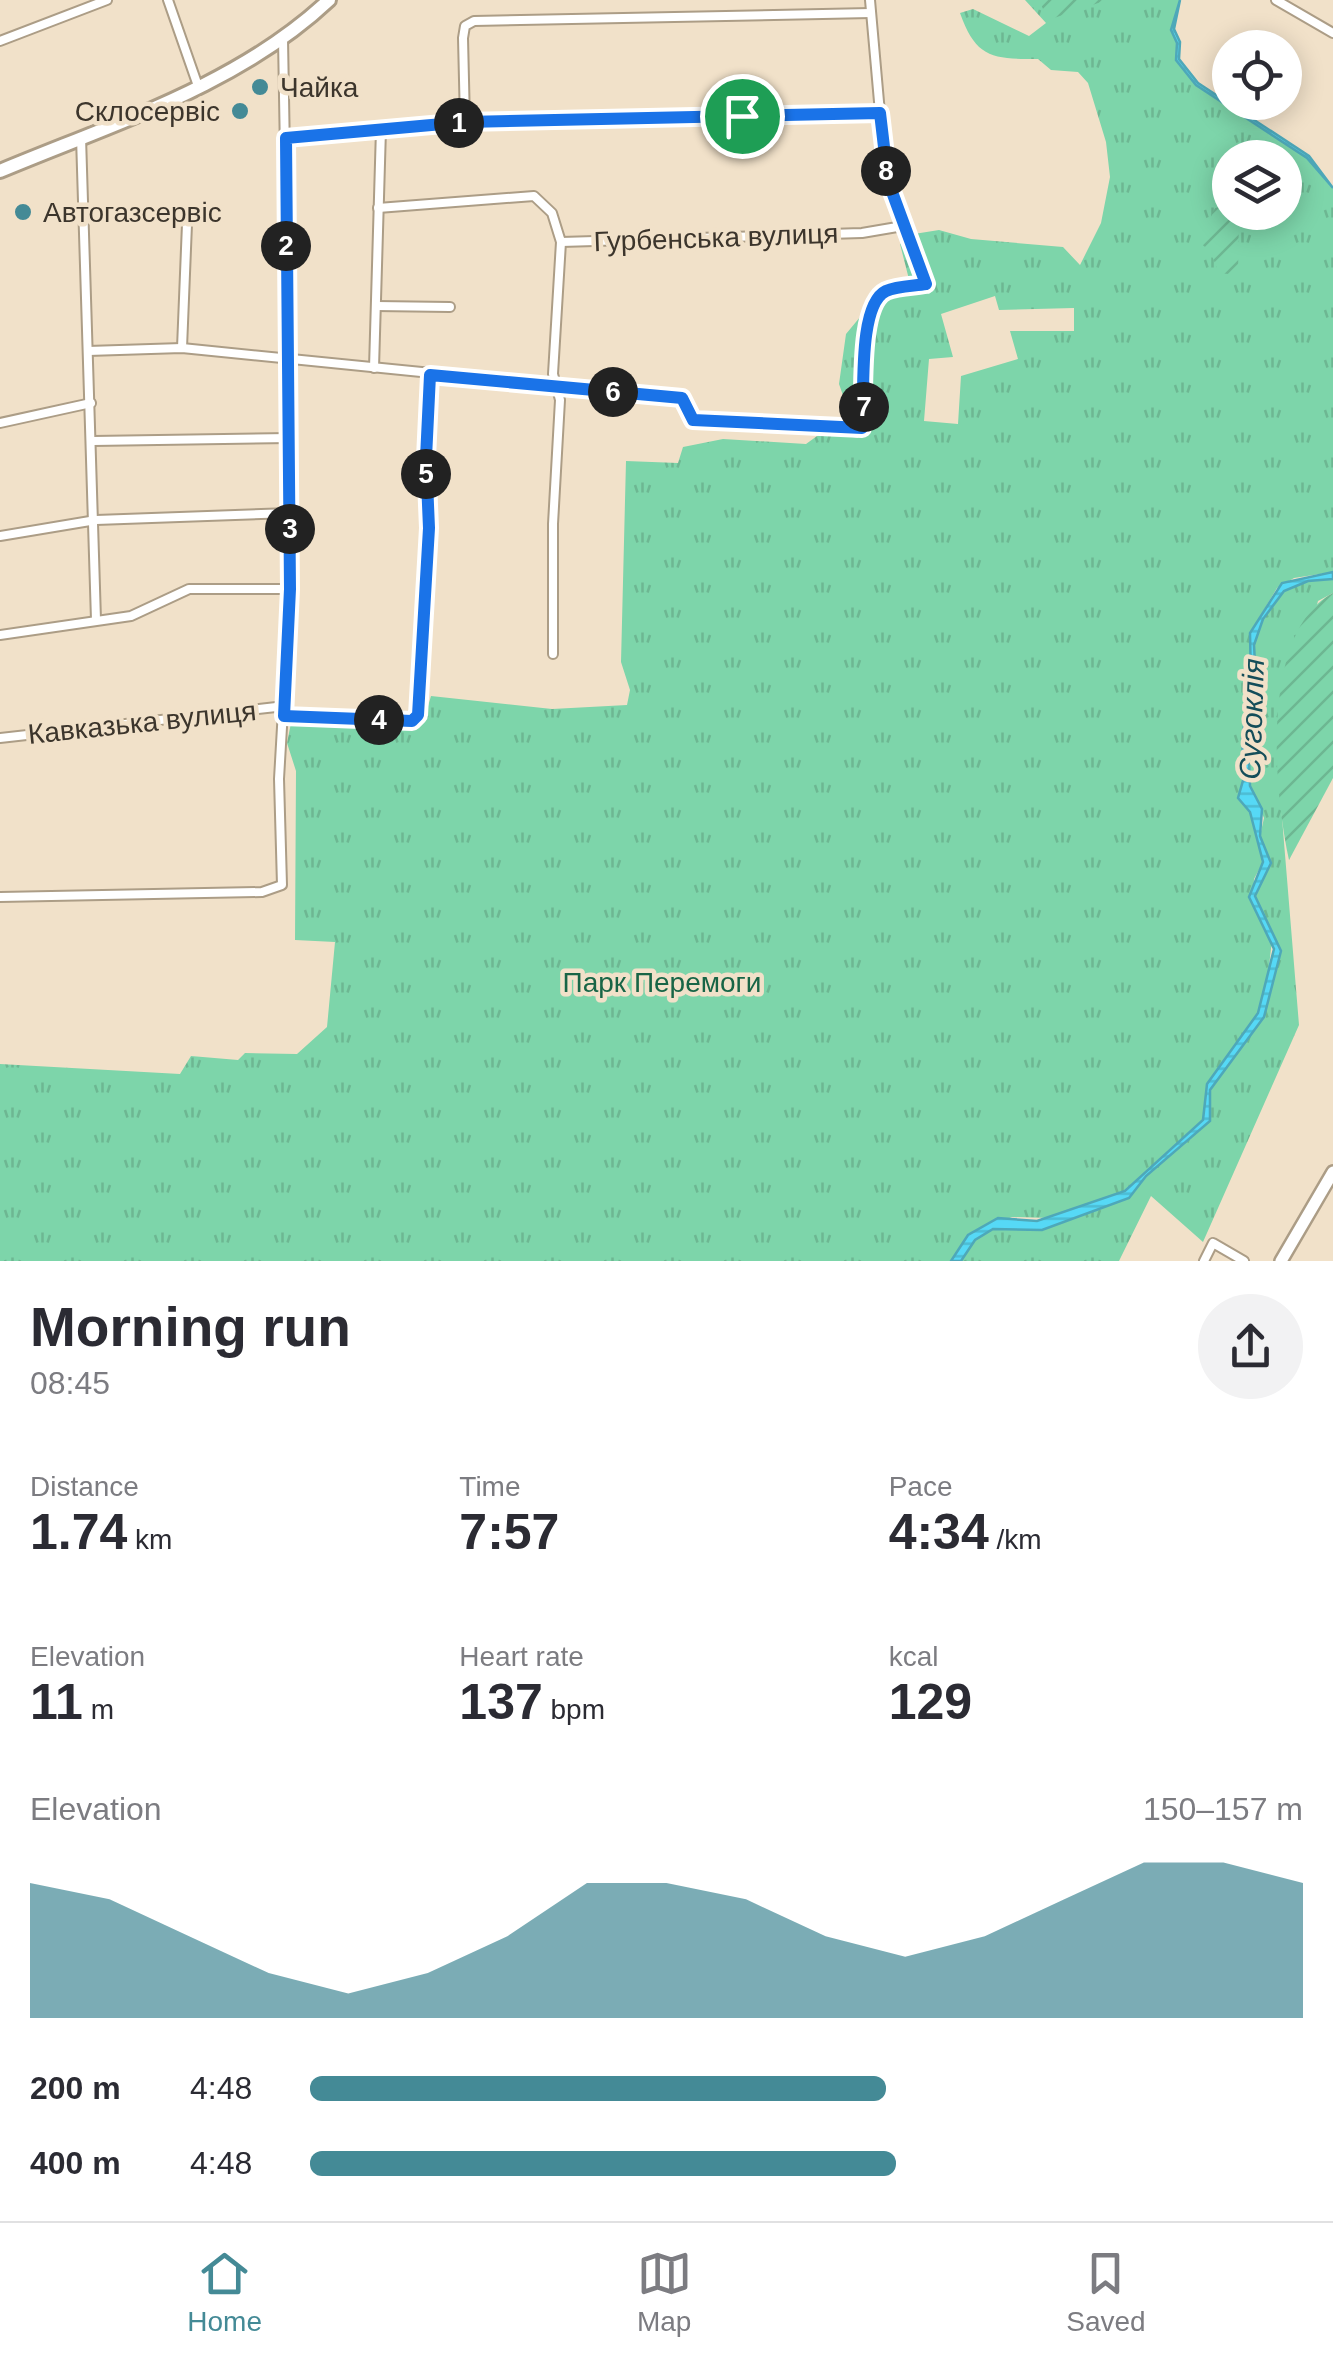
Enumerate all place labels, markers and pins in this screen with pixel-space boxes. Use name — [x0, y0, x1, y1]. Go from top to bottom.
place label: Чайка — [280, 72, 359, 103]
pin — [700, 74, 785, 159]
marker: Чайка — [249, 76, 271, 98]
place label: Склосервіс — [75, 96, 220, 127]
pin: 1 — [434, 98, 484, 148]
marker: Склосервіс — [229, 100, 251, 122]
pin: 8 — [861, 146, 911, 196]
place label: Автогазсервіс — [43, 197, 222, 228]
marker: Автогазсервіс — [12, 201, 34, 223]
pin: 2 — [261, 221, 311, 271]
pin: 6 — [588, 367, 638, 417]
pin: 7 — [839, 382, 889, 432]
pin: 5 — [401, 449, 451, 499]
pin: 3 — [265, 504, 315, 554]
pin: 4 — [354, 695, 404, 745]

